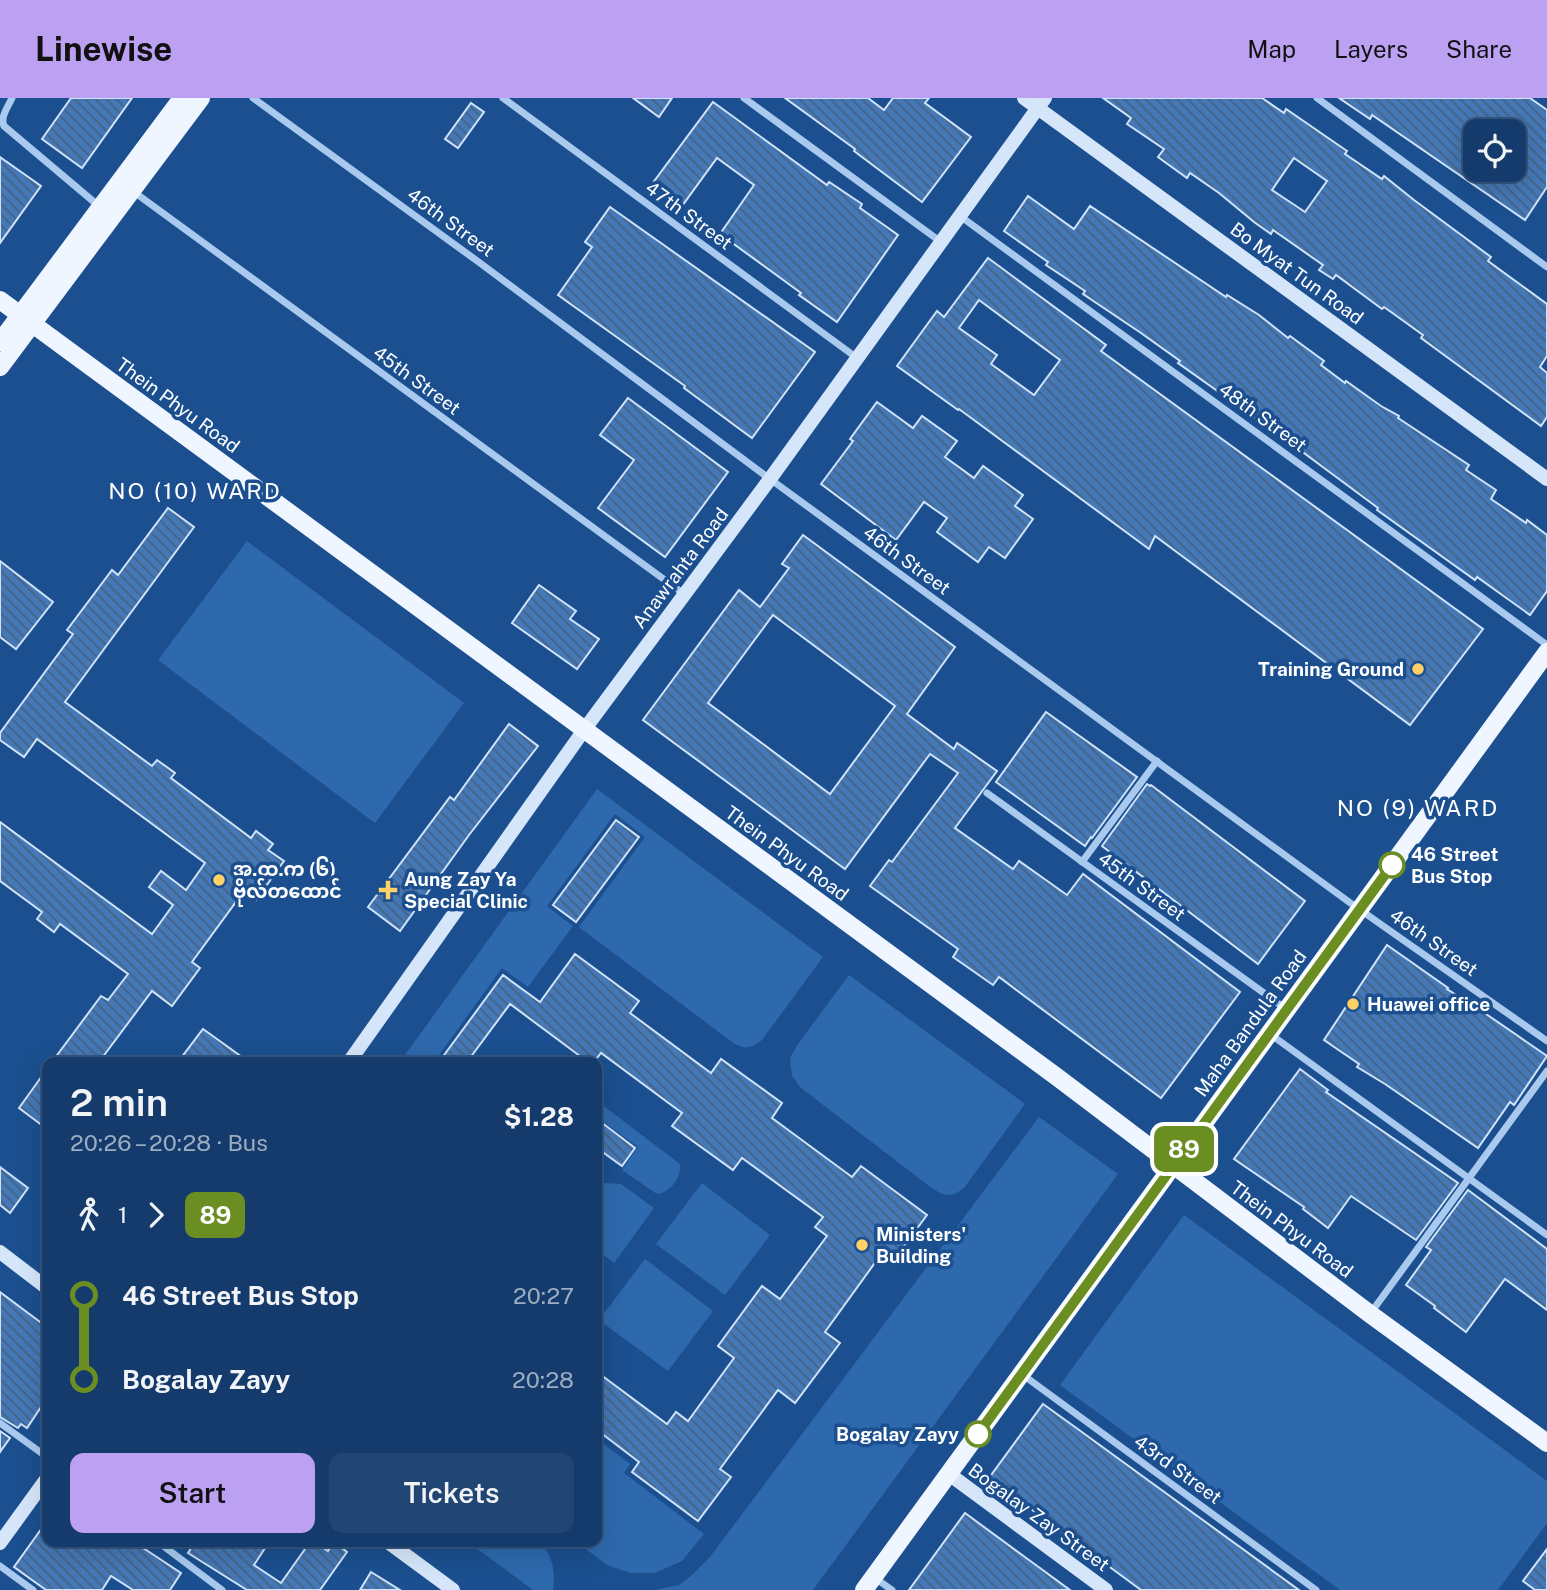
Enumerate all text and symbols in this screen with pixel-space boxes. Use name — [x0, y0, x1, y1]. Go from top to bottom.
text: Linewise — [35, 30, 172, 68]
text: Map — [1247, 35, 1296, 63]
text: Layers — [1334, 35, 1408, 63]
text: Share — [1446, 35, 1512, 63]
map controls — [1463, 119, 1526, 182]
button: locate — [1463, 119, 1526, 182]
street label: 47th Street — [641, 176, 737, 254]
street label: 46th Street — [403, 183, 499, 261]
street label: Bo Myat Tun Road — [1226, 217, 1368, 329]
street label: 45th Street — [369, 341, 465, 419]
street label: Thein Phyu Road — [112, 353, 244, 457]
street label: 48th Street — [1215, 378, 1311, 456]
district label: NO (10) WARD — [108, 477, 282, 504]
street label: Anawrahta Road — [628, 503, 732, 633]
street label: 46th Street — [859, 521, 955, 599]
place label: Training Ground — [1258, 658, 1404, 680]
marker: Training Ground — [1410, 661, 1426, 677]
district label: NO (9) WARD — [1337, 794, 1499, 821]
street label: Thein Phyu Road — [721, 801, 853, 905]
place label: 46 Street Bus Stop — [1411, 843, 1498, 887]
street label: 45th Street — [1094, 847, 1190, 925]
marker: 46 Street Bus Stop — [1379, 852, 1405, 878]
place label: အ.ထ.က (၆) ဗိုလ်တထောင် — [233, 856, 342, 907]
place label: Aung Zay Ya Special Clinic — [404, 868, 528, 912]
marker: အ.ထ.က (၆) ဗိုလ်တထောင် — [211, 872, 227, 888]
marker: Aung Zay Ya Special Clinic — [378, 880, 398, 900]
street label: 46th Street — [1386, 904, 1482, 980]
street label: Maha Bandula Road — [1189, 945, 1311, 1101]
place label: Huawei office — [1367, 993, 1490, 1015]
marker: Huawei office — [1345, 996, 1361, 1012]
text: 2 min — [70, 1080, 168, 1125]
text: $1.28 — [504, 1101, 574, 1132]
line badge: 89 — [1152, 1126, 1216, 1172]
text: 20:26 – 20:28 · Bus — [70, 1129, 268, 1156]
text: 89 — [1168, 1135, 1200, 1163]
street label: Thein Phyu Road — [1227, 1176, 1357, 1282]
icon: walk — [70, 1196, 108, 1234]
icon: forward — [137, 1196, 175, 1234]
text: 1 — [118, 1201, 127, 1228]
text: 89 — [199, 1201, 231, 1229]
place label: Ministers' Building — [876, 1223, 966, 1267]
marker: Ministers' Building — [854, 1237, 870, 1253]
text: 46 Street Bus Stop — [122, 1280, 359, 1311]
text: 20:27 — [513, 1282, 574, 1309]
text: Bogalay Zayy — [122, 1364, 290, 1395]
text: 20:28 — [512, 1366, 574, 1393]
marker: Bogalay Zayy — [965, 1421, 991, 1447]
place label: Bogalay Zayy — [836, 1423, 959, 1445]
street label: 43rd Street — [1130, 1430, 1226, 1508]
button: Start — [70, 1453, 315, 1533]
button: Tickets — [329, 1453, 574, 1533]
street label: Bogalay Zay Street — [964, 1459, 1114, 1575]

